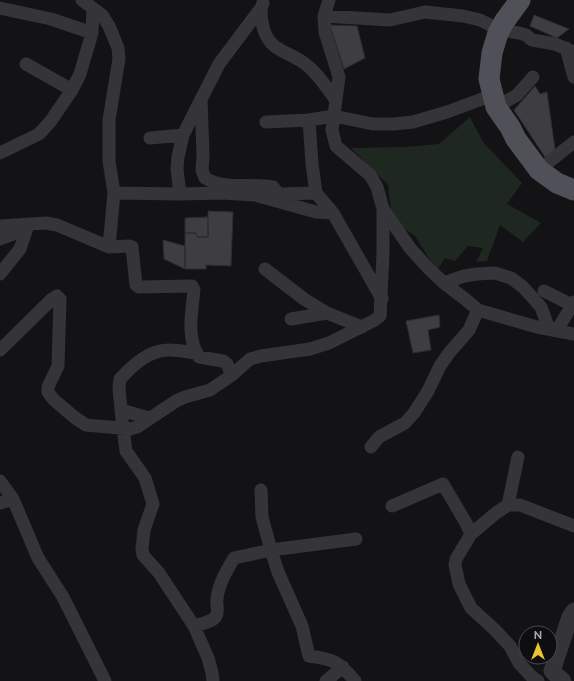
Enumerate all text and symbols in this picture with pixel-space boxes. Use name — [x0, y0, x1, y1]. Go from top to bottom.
north arrow — [518, 625, 558, 665]
text: N — [534, 629, 542, 642]

